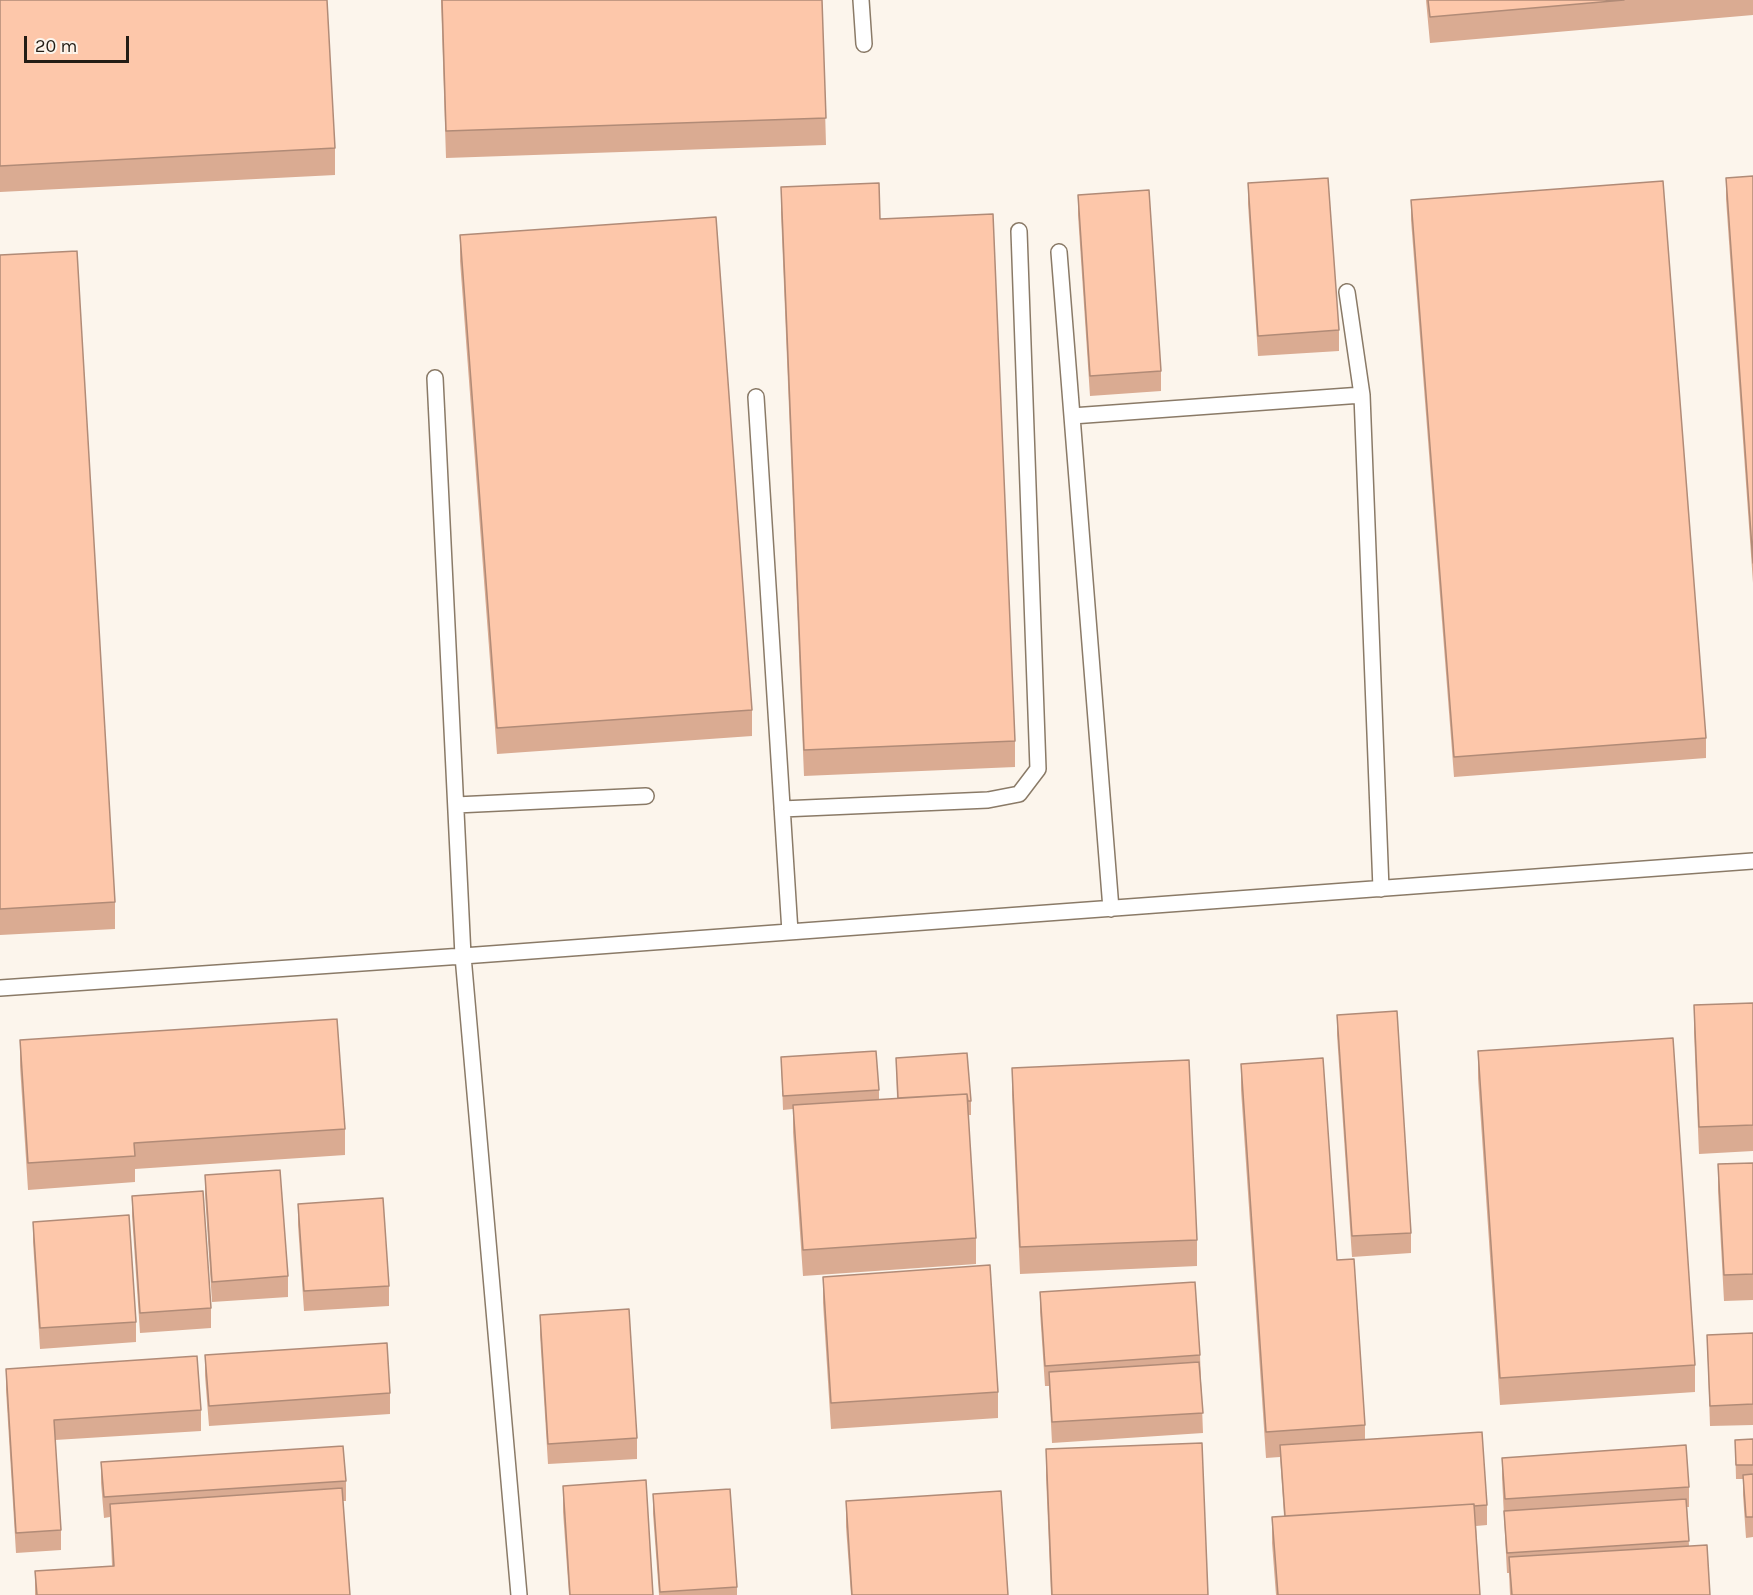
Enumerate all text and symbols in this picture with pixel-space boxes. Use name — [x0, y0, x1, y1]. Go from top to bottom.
scale bar — [27, 24, 132, 62]
text: 20 m — [35, 35, 77, 57]

